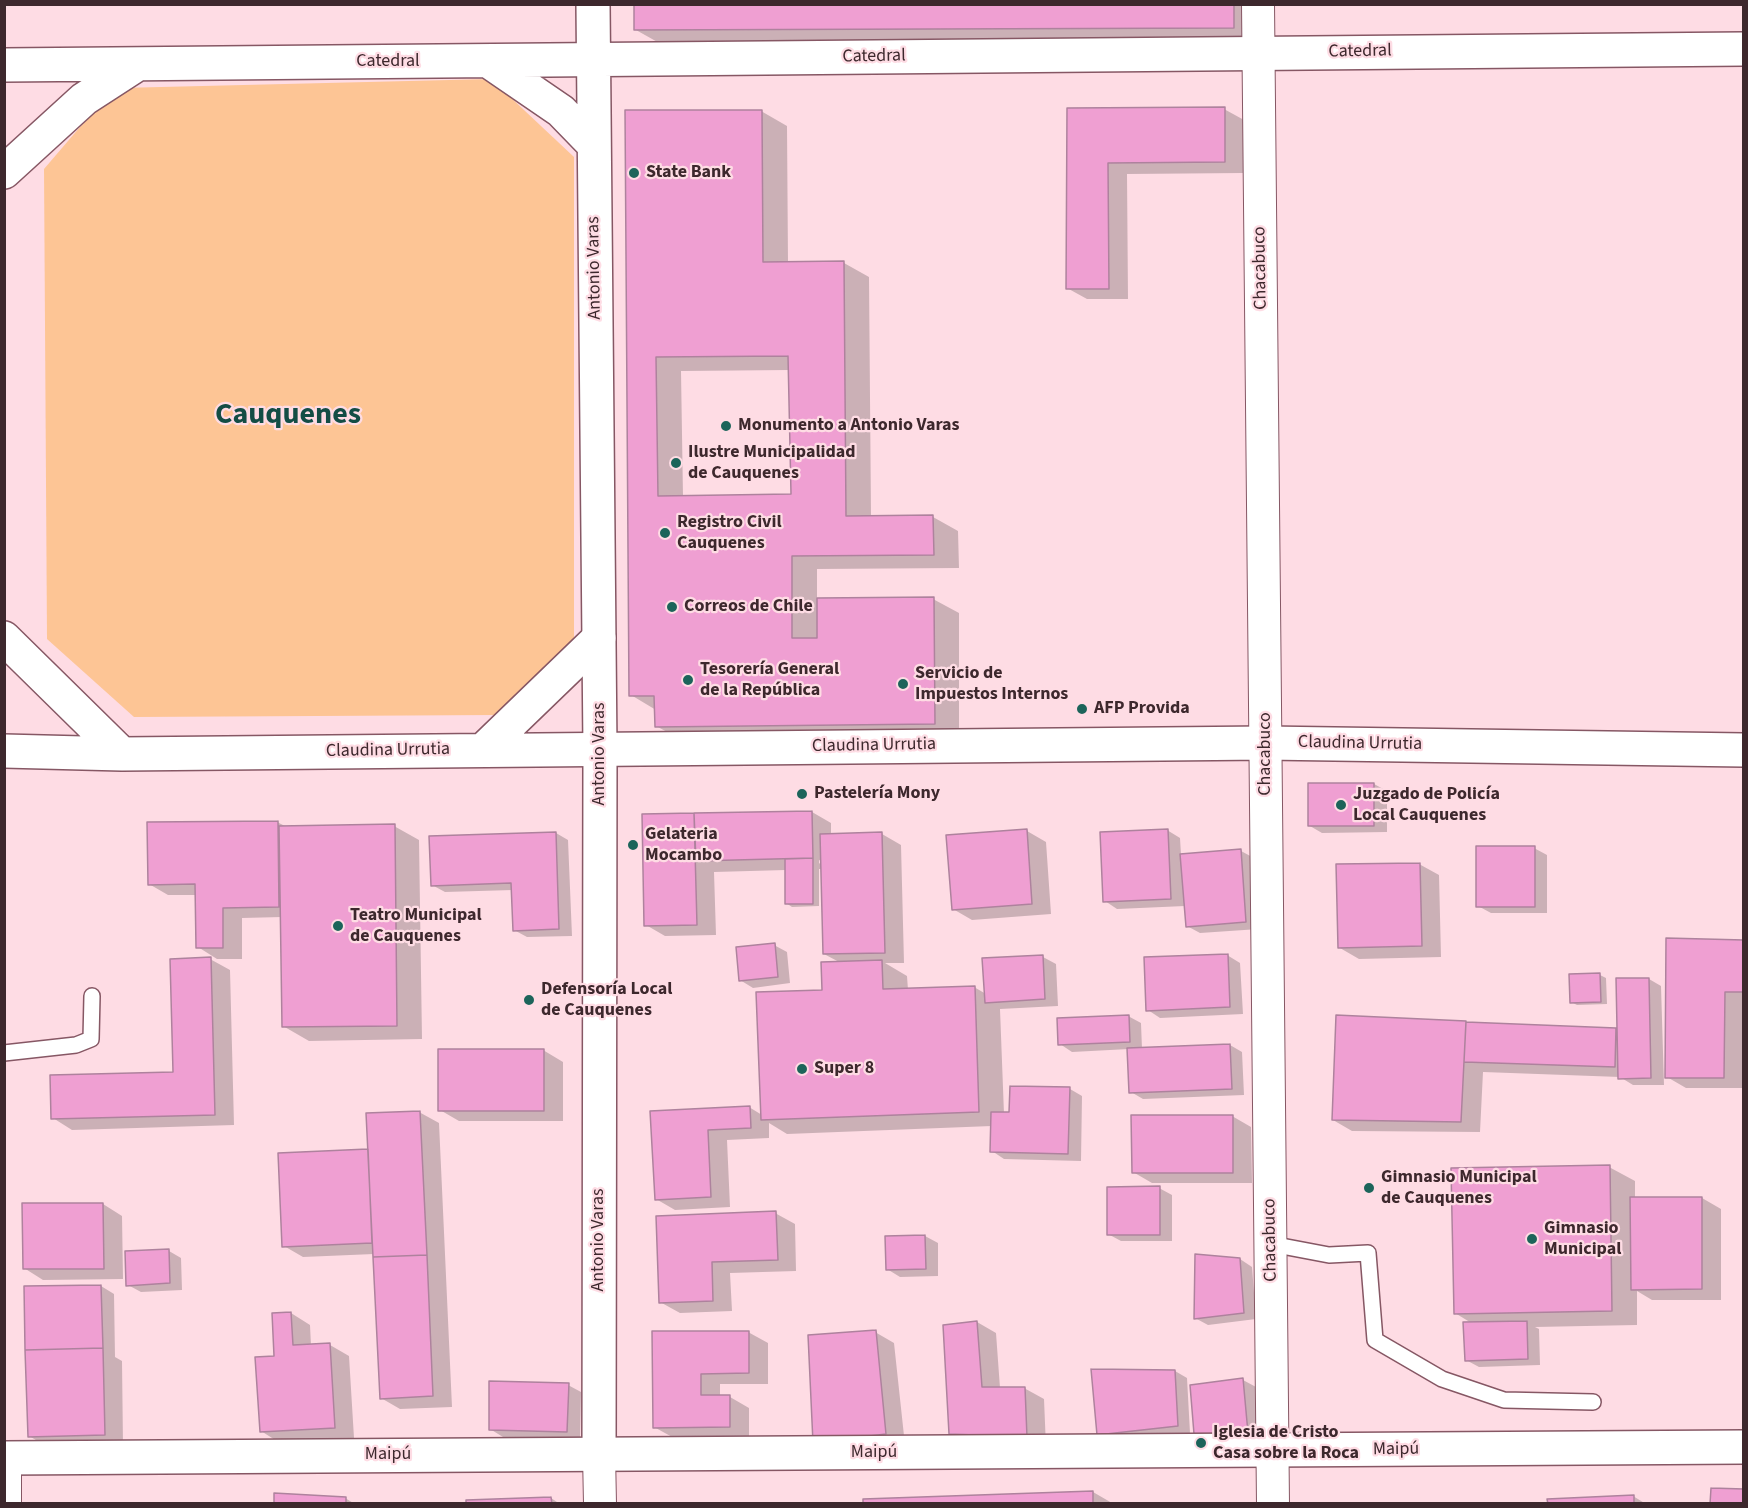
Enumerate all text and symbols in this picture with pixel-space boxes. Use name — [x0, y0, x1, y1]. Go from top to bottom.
street label: Catedral — [1328, 41, 1392, 63]
street label: Catedral — [842, 46, 906, 68]
street label: Catedral — [356, 51, 420, 73]
place label: State Bank — [646, 162, 731, 184]
marker: State Bank — [627, 166, 641, 180]
street label: Antonio Varas — [583, 216, 607, 320]
street label: Chacabuco — [1249, 226, 1273, 310]
district label: Cauquenes — [215, 398, 361, 434]
place label: Monumento a Antonio Varas — [738, 415, 960, 437]
marker: Monumento a Antonio Varas — [719, 419, 733, 433]
place label: Ilustre Municipalidad de Cauquenes — [688, 442, 856, 484]
marker: Ilustre Municipalidad de Cauquenes — [669, 456, 683, 470]
place label: Registro Civil Cauquenes — [677, 512, 782, 554]
marker: Registro Civil Cauquenes — [658, 526, 672, 540]
place label: Correos de Chile — [684, 596, 813, 618]
marker: Correos de Chile — [665, 600, 679, 614]
place label: Tesorería General de la República — [700, 659, 839, 702]
place label: Servicio de Impuestos Internos — [915, 663, 1068, 706]
marker: Tesorería General de la República — [681, 673, 695, 687]
marker: Servicio de Impuestos Internos — [896, 677, 910, 691]
place label: AFP Provida — [1094, 698, 1190, 720]
street label: Antonio Varas — [589, 702, 611, 806]
marker: AFP Provida — [1075, 702, 1089, 716]
street label: Chacabuco — [1255, 712, 1277, 796]
street label: Claudina Urrutia — [1298, 732, 1422, 756]
street label: Claudina Urrutia — [812, 734, 936, 758]
street label: Claudina Urrutia — [326, 739, 450, 763]
place label: Pastelería Mony — [814, 783, 940, 805]
place label: Juzgado de Policía Local Cauquenes — [1353, 784, 1500, 826]
marker: Pastelería Mony — [795, 787, 809, 801]
marker: Juzgado de Policía Local Cauquenes — [1334, 798, 1348, 812]
place label: Gelateria Mocambo — [645, 824, 722, 866]
marker: Gelateria Mocambo — [626, 838, 640, 852]
place label: Teatro Municipal de Cauquenes — [350, 905, 482, 948]
marker: Teatro Municipal de Cauquenes — [331, 919, 345, 933]
place label: Defensoría Local de Cauquenes — [541, 979, 672, 1022]
marker: Defensoría Local de Cauquenes — [522, 993, 536, 1007]
place label: Super 8 — [814, 1058, 874, 1080]
marker: Super 8 — [795, 1062, 809, 1076]
place label: Gimnasio Municipal de Cauquenes — [1381, 1167, 1537, 1210]
marker: Gimnasio Municipal de Cauquenes — [1362, 1181, 1376, 1195]
street label: Antonio Varas — [588, 1188, 610, 1292]
street label: Chacabuco — [1259, 1198, 1283, 1282]
place label: Gimnasio Municipal — [1544, 1218, 1621, 1260]
marker: Gimnasio Municipal — [1525, 1232, 1539, 1246]
place label: Iglesia de Cristo Casa sobre la Roca — [1213, 1422, 1359, 1464]
marker: Iglesia de Cristo Casa sobre la Roca — [1194, 1436, 1208, 1450]
street label: Maipú — [1373, 1439, 1419, 1461]
street label: Maipú — [851, 1442, 897, 1464]
street label: Maipú — [365, 1444, 411, 1466]

